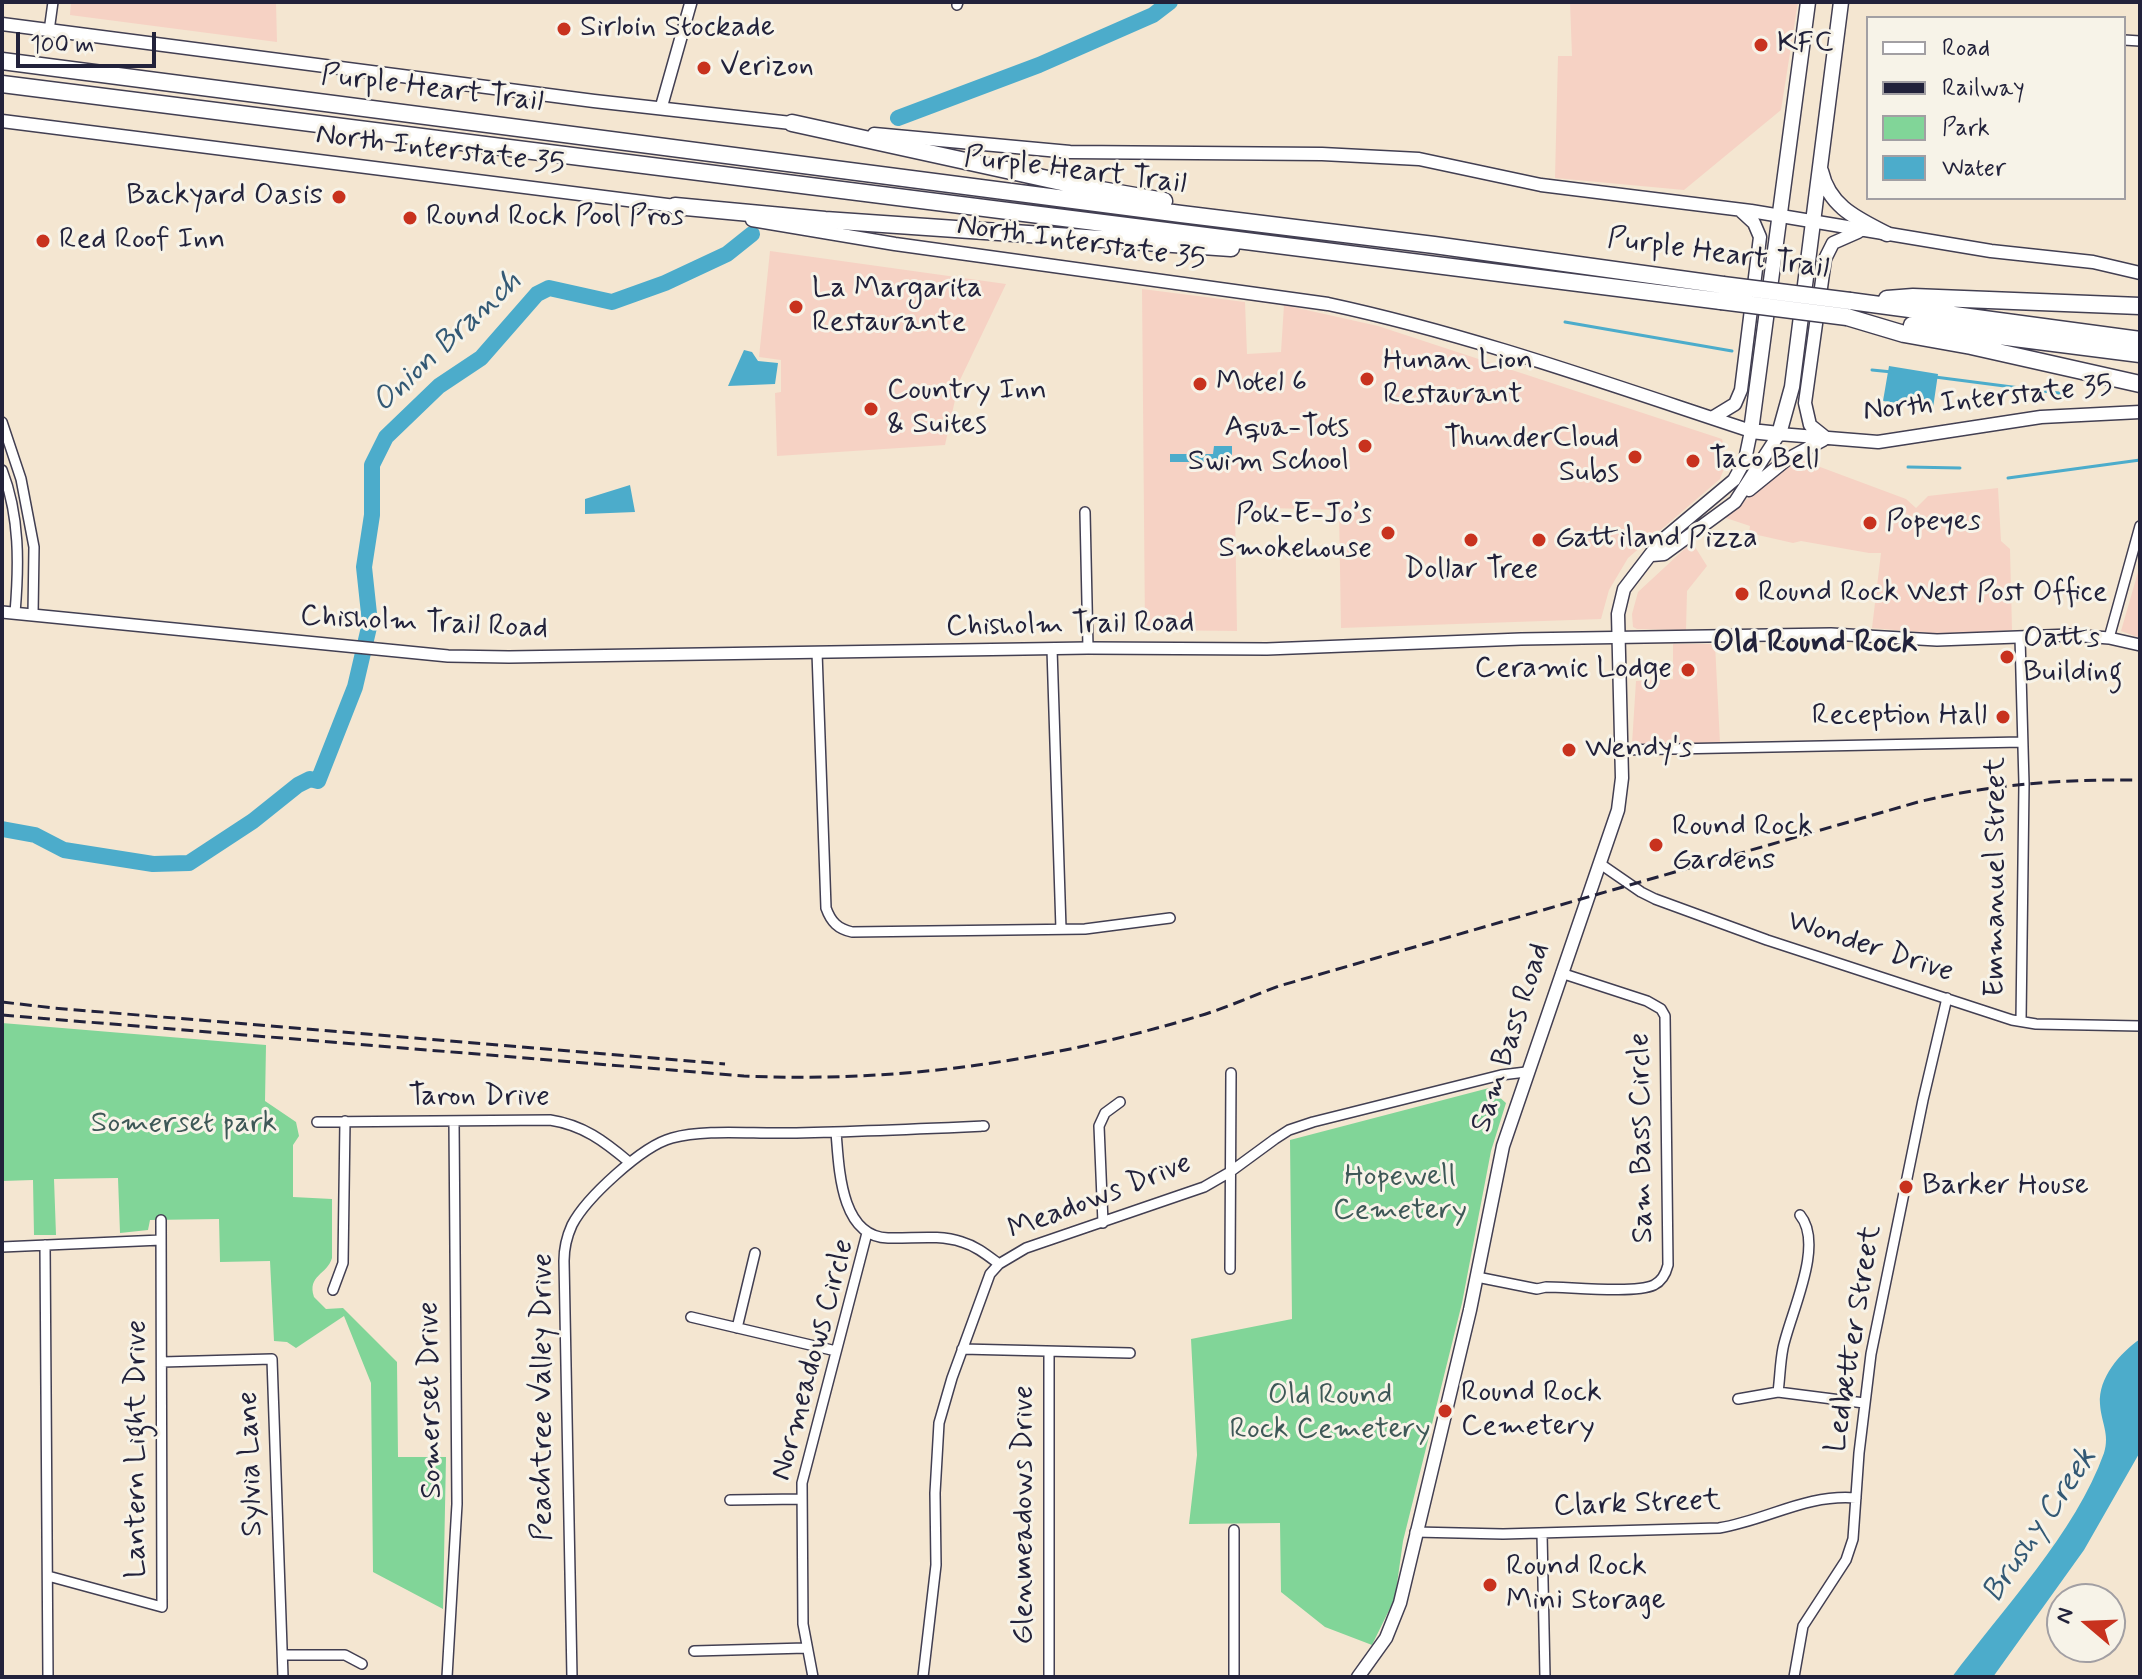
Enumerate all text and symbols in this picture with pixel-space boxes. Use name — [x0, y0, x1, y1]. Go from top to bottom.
place label: Sirloin Stockade — [580, 11, 775, 47]
scale bar — [20, 16, 160, 66]
legend — [1866, 16, 2126, 200]
marker: Sirloin Stockade — [555, 20, 573, 38]
place label: KFC — [1777, 27, 1834, 63]
text: 100 m — [30, 30, 94, 61]
text: Road — [1942, 33, 1990, 64]
marker: KFC — [1752, 36, 1770, 54]
place label: Verizon — [720, 50, 814, 86]
street label: Purple Heart Trail — [319, 59, 545, 121]
marker: Verizon — [695, 59, 713, 77]
text: Railway — [1942, 73, 2025, 104]
text: Park — [1942, 113, 1990, 144]
street label: North Interstate 35 — [313, 118, 567, 184]
street label: Purple Heart Trail — [962, 141, 1188, 203]
text: Water — [1942, 153, 2006, 184]
place label: Backyard Oasis — [126, 179, 323, 215]
marker: Backyard Oasis — [330, 188, 348, 206]
place label: Round Rock Pool Pros — [426, 200, 684, 236]
marker: Round Rock Pool Pros — [401, 209, 419, 227]
street label: North Interstate 35 — [954, 209, 1208, 279]
street label: Purple Heart Trail — [1605, 222, 1831, 288]
place label: Red Roof Inn — [59, 223, 225, 259]
marker: Red Roof Inn — [34, 232, 52, 250]
water label: Onion Branch — [365, 264, 531, 422]
place label: La Margarita Restaurante — [812, 272, 982, 342]
marker: La Margarita Restaurante — [787, 298, 805, 316]
place label: Hunan Lion Restaurant — [1383, 344, 1533, 414]
place label: Motel 6 — [1216, 366, 1307, 402]
street label: North Interstate 35 — [1862, 369, 2114, 431]
marker: Hunan Lion Restaurant — [1358, 370, 1376, 388]
place label: Country Inn & Suites — [887, 374, 1047, 444]
marker: Motel 6 — [1191, 375, 1209, 393]
marker: Country Inn & Suites — [862, 400, 880, 418]
place label: Aqua-Tots Swim School — [1188, 411, 1349, 482]
place label: ThunderCloud Subs — [1444, 422, 1619, 492]
marker: Aqua-Tots Swim School — [1356, 437, 1374, 455]
place label: Taco Bell — [1709, 443, 1819, 479]
marker: ThunderCloud Subs — [1626, 448, 1644, 466]
marker: Taco Bell — [1684, 452, 1702, 470]
place label: Pok-E-Jo’s Smokehouse — [1218, 498, 1372, 568]
place label: Popeyes — [1886, 505, 1981, 541]
marker: Popeyes — [1861, 514, 1879, 532]
place label: Gattiland Pizza — [1555, 522, 1758, 558]
marker: Pok-E-Jo’s Smokehouse — [1379, 524, 1397, 542]
marker: Dollar Tree — [1462, 531, 1480, 549]
marker: Gattiland Pizza — [1530, 531, 1548, 549]
place label: Dollar Tree — [1404, 553, 1538, 589]
place label: Round Rock West Post Office — [1758, 576, 2107, 612]
marker: Round Rock West Post Office — [1733, 585, 1751, 603]
street label: Chisholm Trail Road — [299, 600, 549, 648]
street label: Chisholm Trail Road — [946, 606, 1194, 646]
place label: Oatts Building — [2023, 622, 2122, 692]
district label: Old Round Rock — [1713, 625, 1917, 663]
marker: Oatts Building — [1998, 648, 2016, 666]
place label: Ceramic Lodge — [1475, 652, 1672, 688]
marker: Ceramic Lodge — [1679, 661, 1697, 679]
place label: Reception Hall — [1812, 699, 1987, 735]
marker: Reception Hall — [1994, 708, 2012, 726]
place label: Wendy's — [1585, 732, 1692, 768]
marker: Wendy's — [1560, 741, 1578, 759]
street label: Emmanuel Street — [1979, 757, 2015, 997]
place label: Round Rock Gardens — [1672, 810, 1813, 880]
marker: Round Rock Gardens — [1647, 836, 1665, 854]
street label: Wonder Drive — [1782, 904, 1958, 992]
street label: Sam Bass Road — [1465, 939, 1559, 1137]
street label: Sam Bass Circle — [1623, 1032, 1663, 1244]
street label: Taron Drive — [408, 1080, 550, 1116]
park label: Somerset park — [91, 1107, 277, 1143]
street label: Meadows Drive — [1003, 1147, 1197, 1249]
park label: Hopewell Cemetery — [1333, 1160, 1467, 1230]
place label: Barker House — [1922, 1169, 2089, 1205]
marker: Barker House — [1897, 1178, 1915, 1196]
street label: Ledbetter Street — [1819, 1223, 1891, 1455]
street label: Normeadows Circle — [764, 1235, 864, 1485]
street label: Peachtree Valley Drive — [526, 1253, 562, 1541]
street label: Somerset Drive — [412, 1301, 452, 1499]
street label: Lantern Light Drive — [120, 1320, 156, 1578]
place label: Round Rock Cemetery — [1461, 1376, 1602, 1446]
park label: Old Round Rock Cemetery — [1230, 1379, 1430, 1450]
street label: Glenmeadows Drive — [1007, 1385, 1043, 1645]
street label: Sylvia Lane — [231, 1391, 273, 1537]
marker: Round Rock Cemetery — [1436, 1402, 1454, 1420]
water label: Brushy Creek — [1975, 1441, 2107, 1611]
street label: Clark Street — [1553, 1484, 1721, 1526]
place label: Round Rock Mini Storage — [1506, 1550, 1666, 1620]
marker: Round Rock Mini Storage — [1481, 1576, 1499, 1594]
north arrow — [2046, 1583, 2126, 1663]
text: N — [2050, 1604, 2081, 1627]

